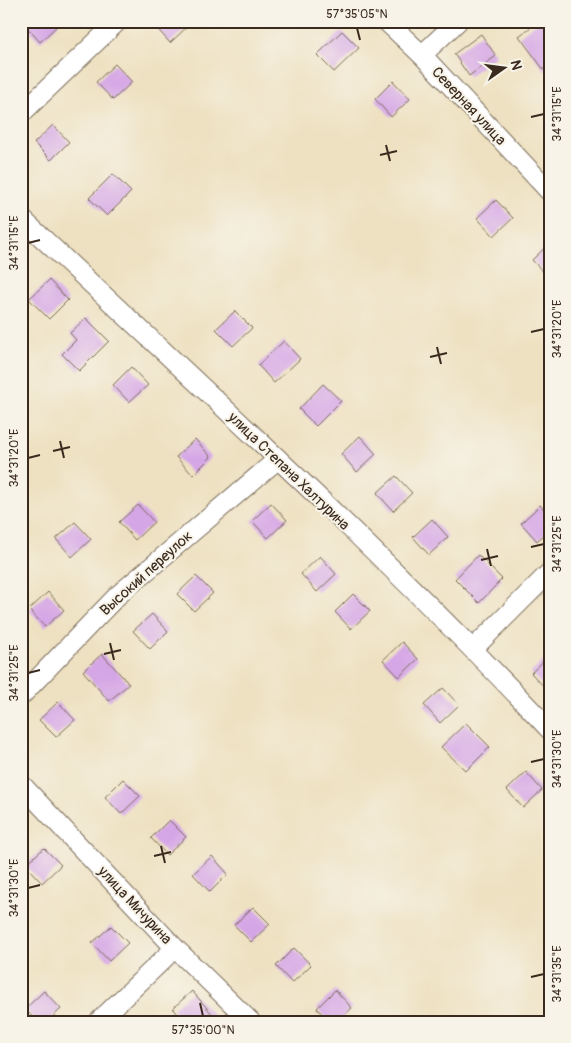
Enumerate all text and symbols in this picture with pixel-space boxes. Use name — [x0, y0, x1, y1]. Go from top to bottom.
text: 57°35'05"N — [326, 7, 388, 22]
north arrow — [478, 42, 528, 92]
text: N — [507, 58, 526, 72]
street label: Северная улица — [427, 63, 510, 150]
text: 34°31'15"E — [550, 87, 565, 142]
text: 34°31'15"E — [7, 216, 22, 271]
text: 34°31'20"E — [550, 300, 565, 358]
street label: улица Степана Халтурина — [223, 408, 354, 535]
text: 34°31'20"E — [7, 429, 22, 487]
text: 34°31'25"E — [550, 515, 565, 573]
street label: Высокий переулок — [96, 527, 197, 620]
text: 34°31'25"E — [7, 644, 22, 702]
text: 34°31'30"E — [550, 730, 565, 788]
text: 34°31'30"E — [7, 859, 22, 917]
street label: улица Мичурина — [93, 861, 176, 949]
text: 34°31'35"E — [550, 946, 565, 1003]
text: 57°35'00"N — [171, 1023, 235, 1038]

